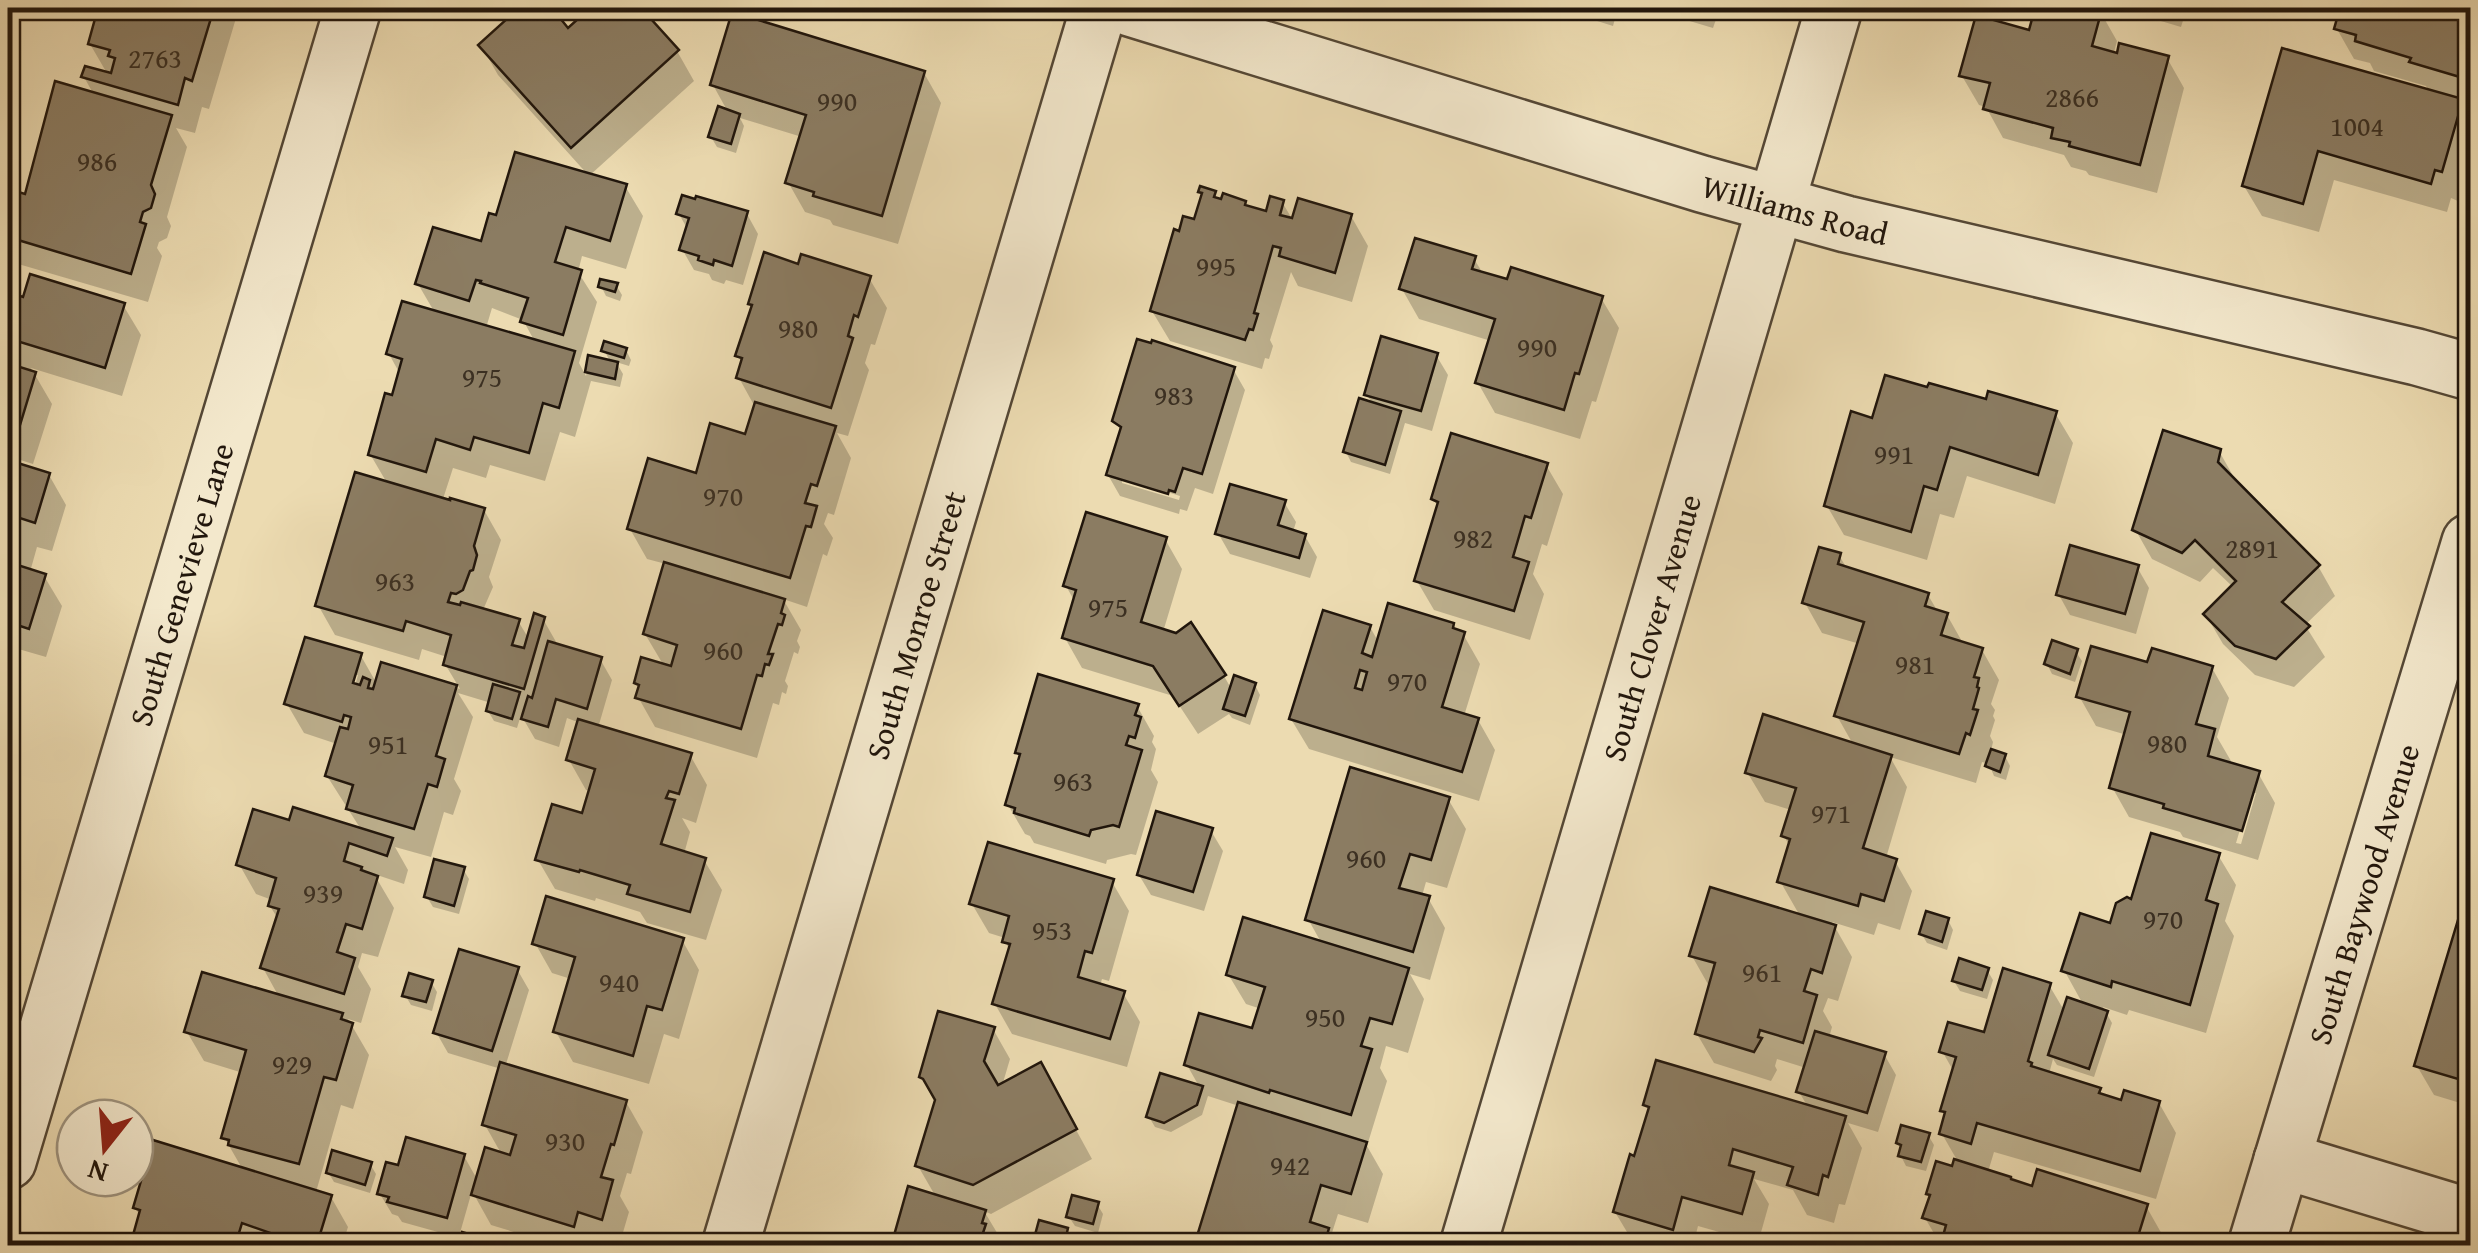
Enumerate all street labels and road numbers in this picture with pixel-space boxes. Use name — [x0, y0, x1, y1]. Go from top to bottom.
street label: Williams Road — [1697, 162, 1893, 257]
street label: South Genevieve Lane — [116, 437, 245, 732]
street label: South Monroe Street — [853, 485, 977, 765]
street label: South Clover Avenue — [1589, 488, 1713, 767]
street label: South Baywood Avenue — [2295, 738, 2431, 1050]

